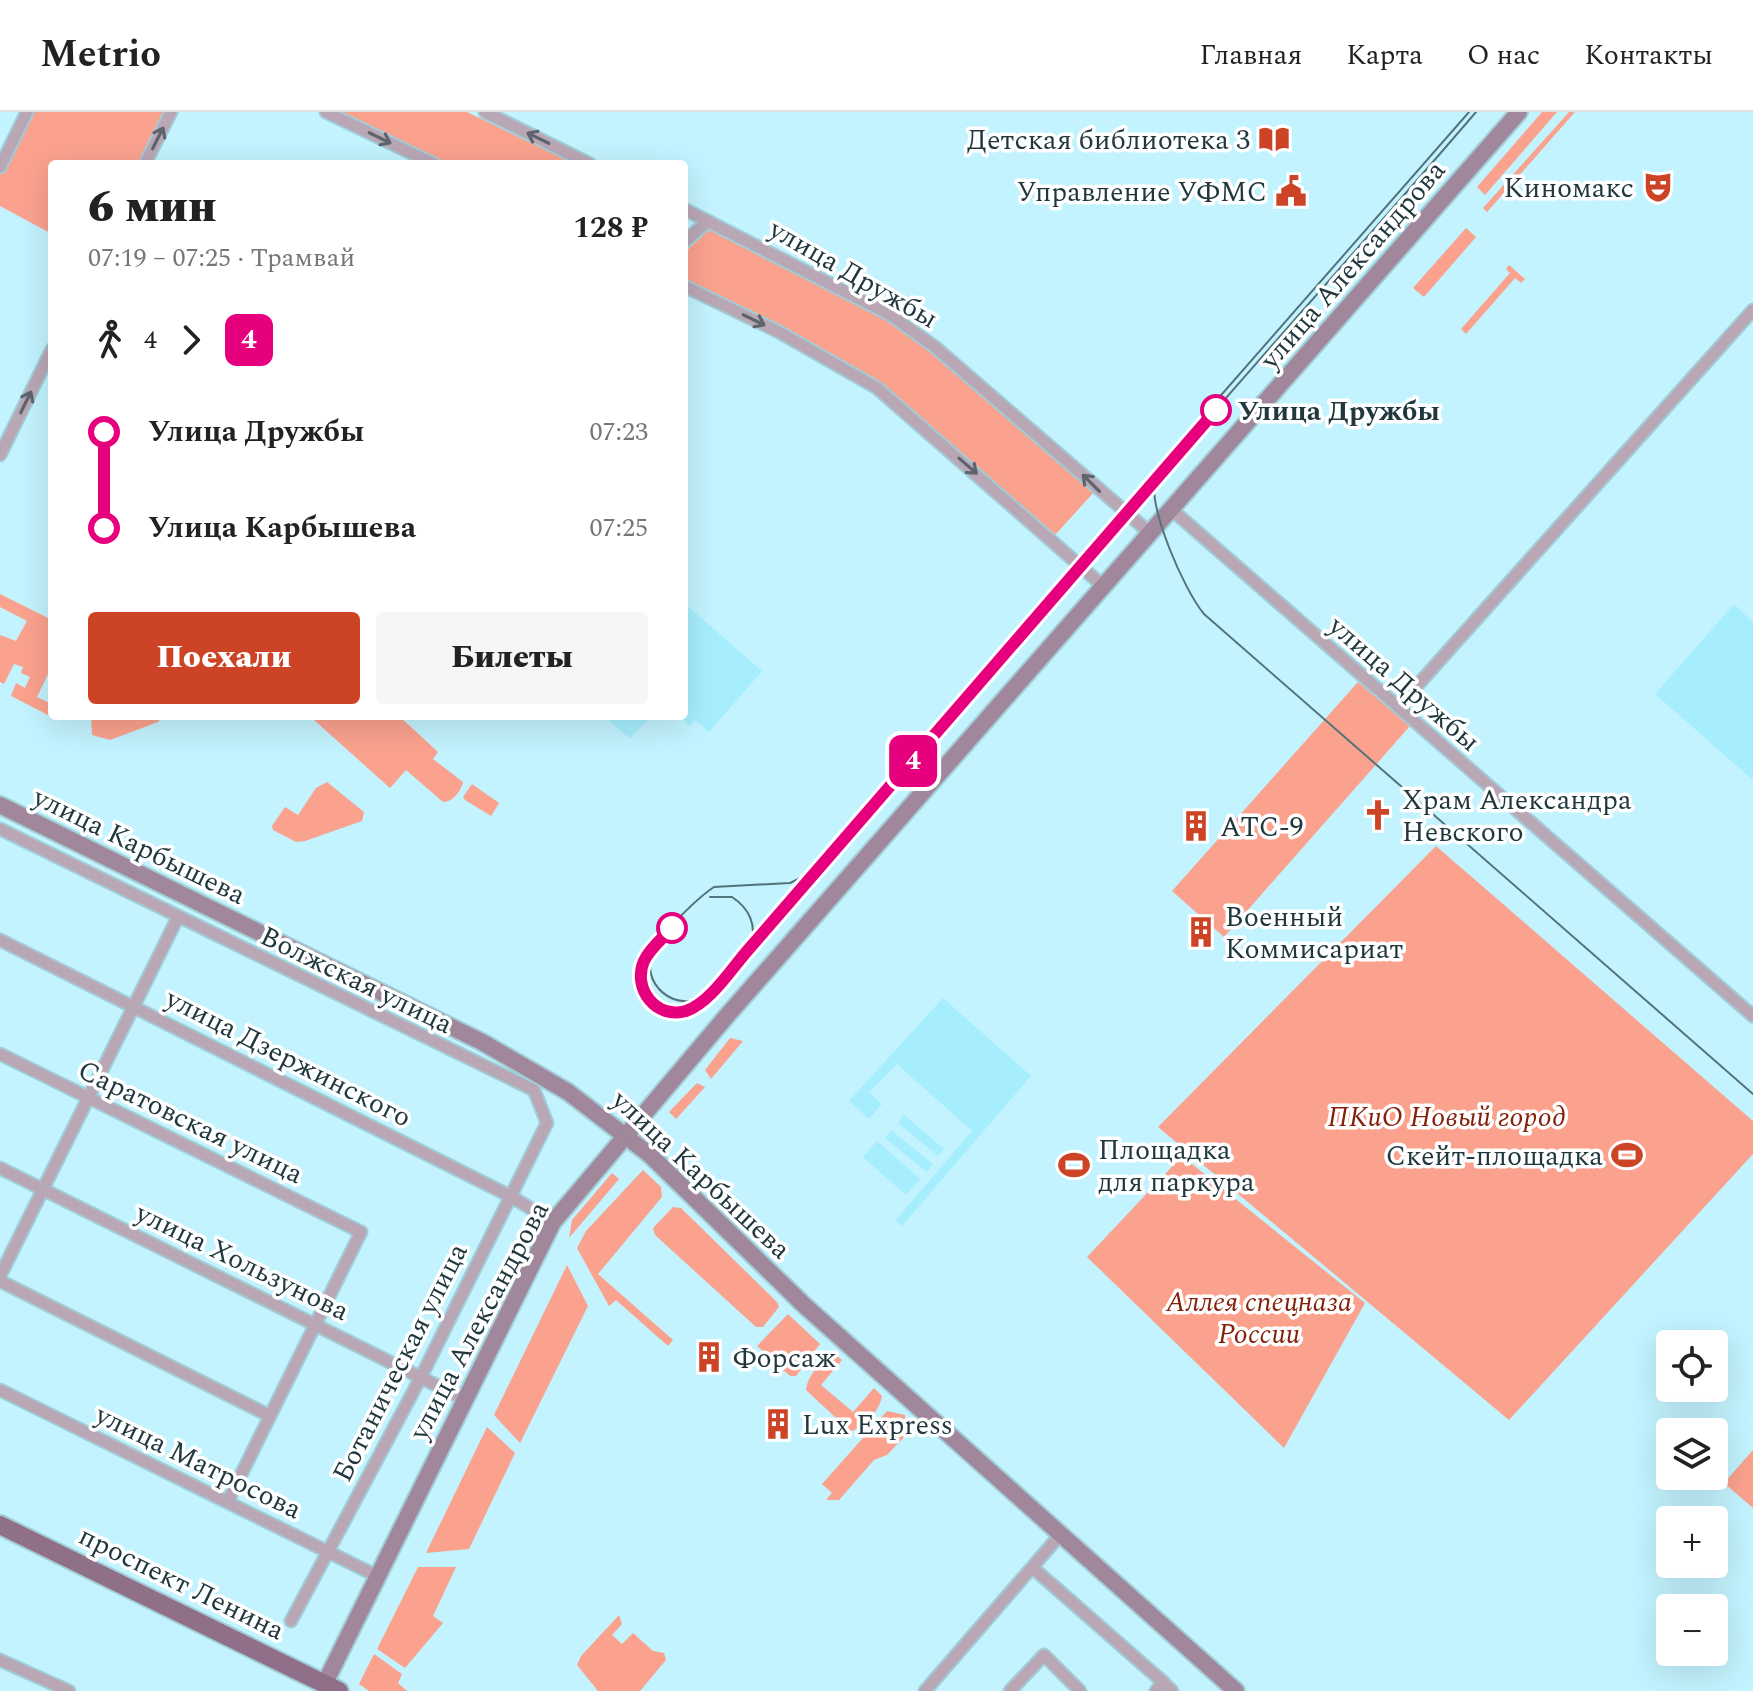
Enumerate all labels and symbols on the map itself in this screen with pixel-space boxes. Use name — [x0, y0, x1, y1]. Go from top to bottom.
place label: Детская библиотека 3 — [967, 119, 1250, 162]
library icon: Детская библиотека 3 — [1257, 122, 1291, 156]
one-way arrow — [151, 126, 166, 150]
one-way arrow — [526, 130, 550, 145]
one-way arrow — [367, 131, 391, 146]
street label: улица Александрова — [1249, 151, 1457, 380]
place label: Киномакс — [1503, 167, 1634, 210]
theatre icon: Киномакс — [1641, 170, 1675, 204]
place label: Управление УФМС — [1017, 171, 1267, 214]
public building icon: Управление УФМС — [1274, 174, 1308, 208]
street label: улица Дружбы — [760, 208, 946, 340]
one-way arrow — [742, 313, 766, 328]
one-way arrow — [19, 390, 34, 414]
place label: Улица Дружбы — [1238, 390, 1440, 433]
marker: Улица Дружбы — [1201, 395, 1231, 425]
one-way arrow — [957, 457, 977, 475]
one-way arrow — [1082, 474, 1101, 493]
street label: улица Дружбы — [1318, 605, 1489, 762]
line badge: 4 — [887, 735, 939, 787]
street label: улица Карбышева — [25, 776, 253, 917]
place label: Храм Александра Невского — [1402, 779, 1632, 854]
church icon: Храм Александра Невского — [1361, 798, 1395, 832]
place label: АТС-9 — [1220, 806, 1304, 849]
building icon: АТС-9 — [1179, 809, 1213, 843]
place label: Военный Коммисариат — [1225, 896, 1403, 971]
unlabelled marker — [657, 913, 687, 943]
street label: Волжская улица — [253, 915, 460, 1046]
building icon: Военный Коммисариат — [1184, 915, 1218, 949]
street label: улица Дзержинского — [157, 977, 419, 1139]
street label: Саратовская улица — [70, 1049, 311, 1196]
street label: улица Карбышева — [601, 1080, 801, 1270]
park label: ПКиО Новый город — [1328, 1096, 1566, 1139]
place label: Площадка для паркура — [1098, 1129, 1255, 1204]
place label: Скейт-площадка — [1386, 1135, 1603, 1178]
sports icon: Скейт-площадка — [1610, 1138, 1644, 1172]
sports icon: Площадка для паркура — [1057, 1148, 1091, 1182]
street label: улица Хользунова — [127, 1191, 357, 1333]
street label: улица Александрова — [398, 1193, 561, 1449]
street label: Ботаническая улица — [321, 1235, 479, 1490]
park label: Аллея спецназа России — [1165, 1281, 1352, 1356]
place label: Форсаж — [733, 1337, 837, 1380]
building icon: Форсаж — [692, 1340, 726, 1374]
street label: улица Матросова — [87, 1393, 309, 1531]
place label: Lux Express — [802, 1404, 953, 1447]
building icon: Lux Express — [761, 1407, 795, 1441]
street label: проспект Ленина — [71, 1515, 292, 1652]

